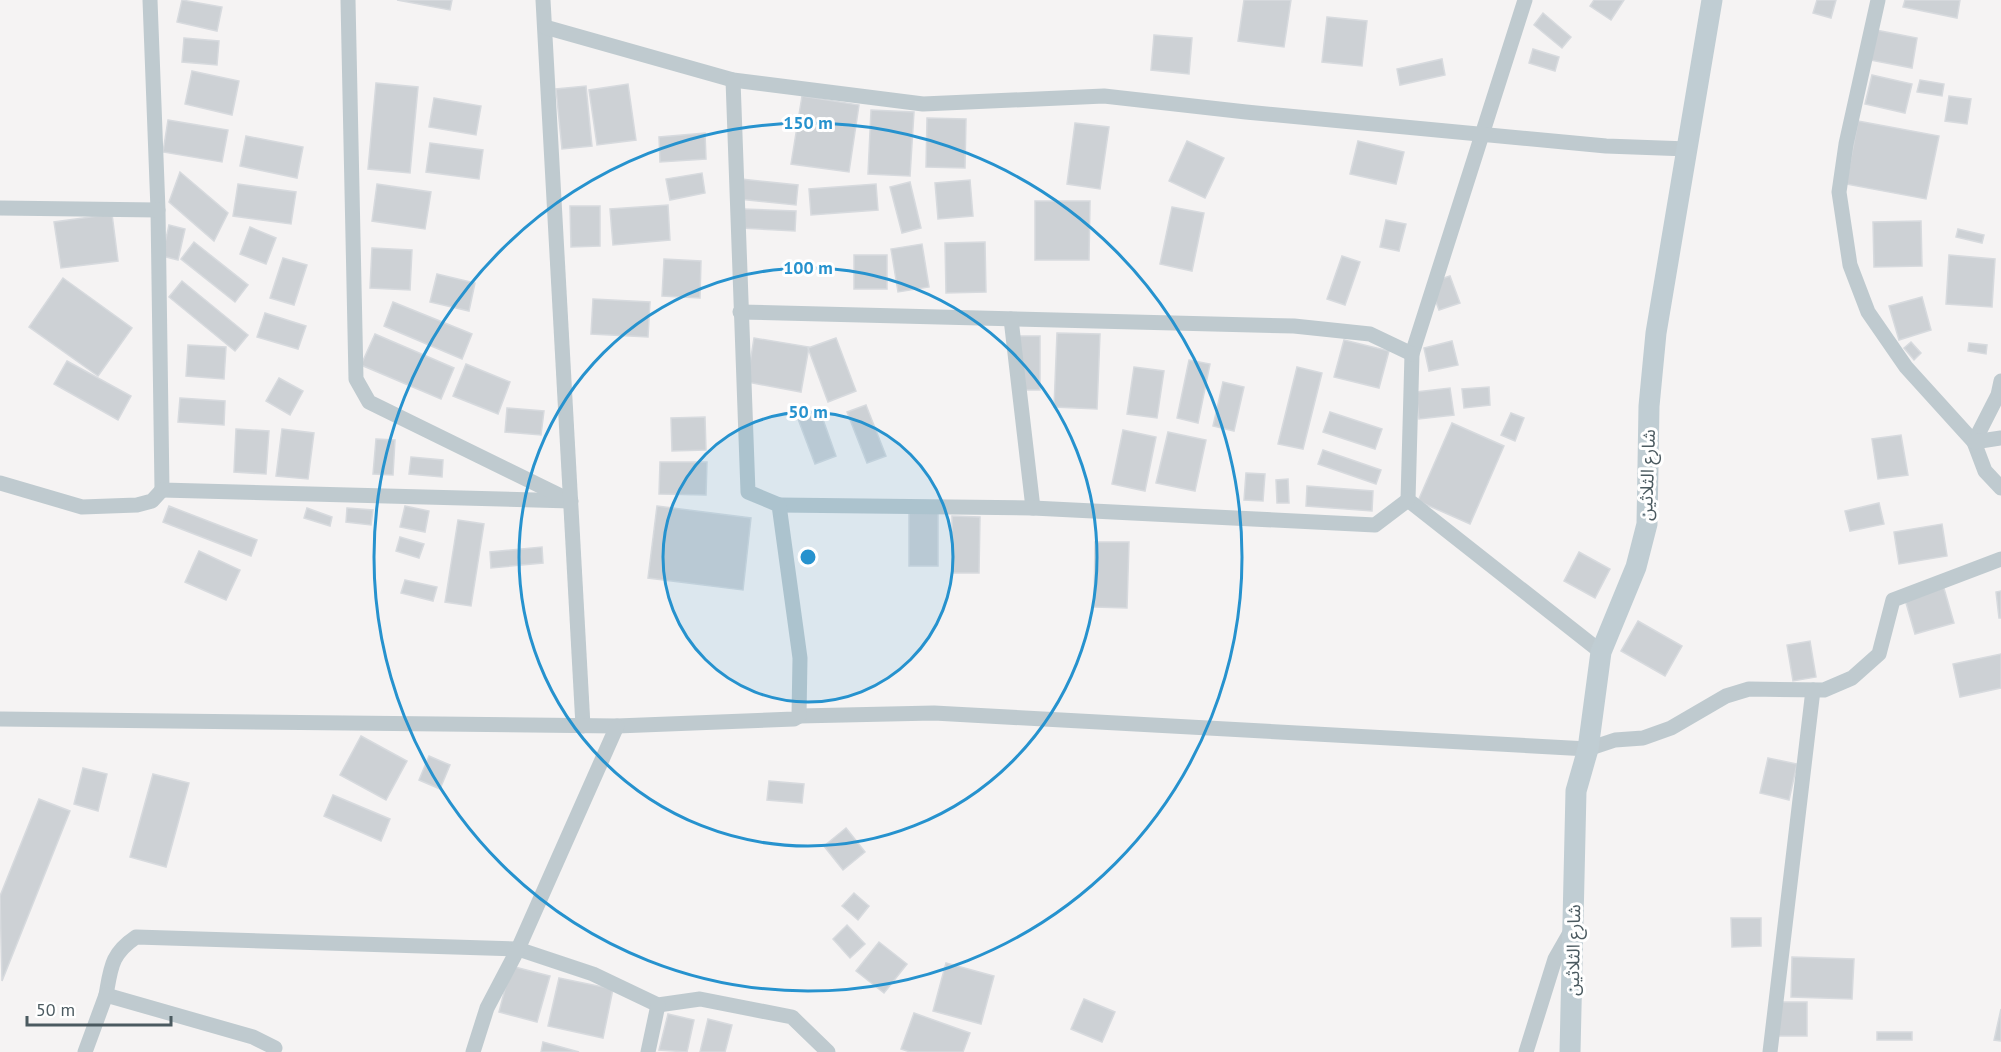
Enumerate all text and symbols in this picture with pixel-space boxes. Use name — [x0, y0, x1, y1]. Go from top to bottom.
text: 150 m — [783, 111, 833, 134]
text: 100 m — [783, 256, 833, 279]
text: 50 m — [788, 400, 828, 423]
street label: شارع الثلاثين — [1634, 429, 1663, 521]
centre of rings — [798, 547, 818, 567]
street label: شارع الثلاثين — [1561, 904, 1588, 996]
scale bar — [27, 989, 171, 1027]
text: 50 m — [36, 998, 75, 1021]

